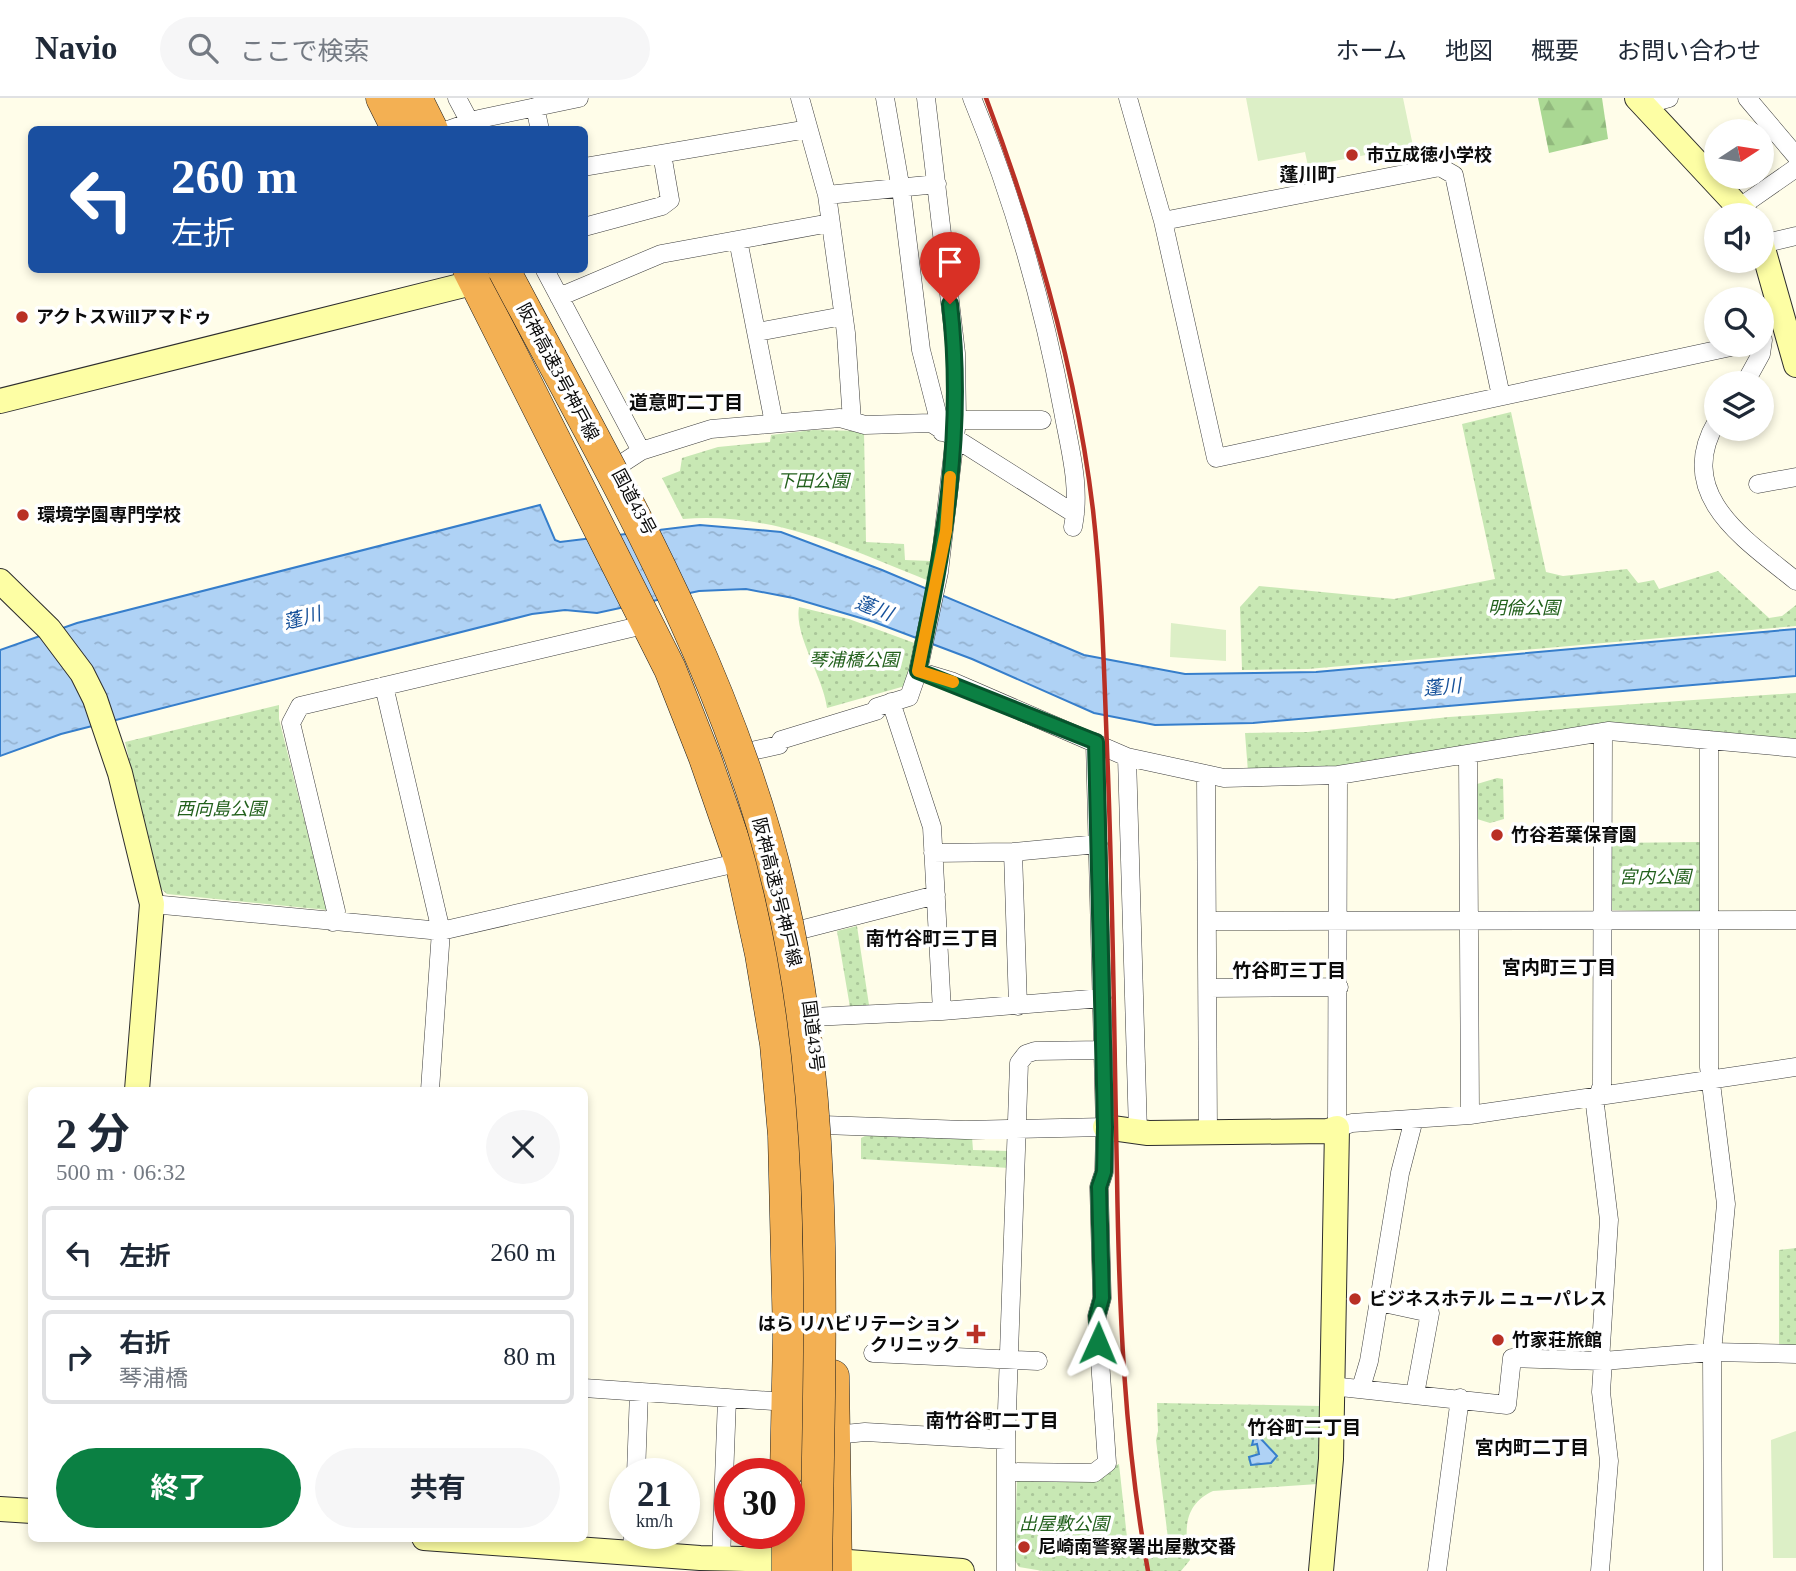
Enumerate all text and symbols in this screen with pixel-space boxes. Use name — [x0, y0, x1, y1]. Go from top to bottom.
search box — [160, 17, 650, 80]
icon: search — [184, 29, 222, 67]
text: Navio — [35, 30, 118, 66]
text: ここで検索 — [240, 37, 370, 66]
text: ホーム — [1336, 38, 1407, 64]
text: 地図 — [1445, 38, 1493, 64]
text: 概要 — [1531, 38, 1579, 64]
text: お問い合わせ — [1617, 38, 1761, 64]
north arrow — [1704, 119, 1774, 189]
map controls — [1704, 119, 1774, 441]
place label: 市立成徳小学校 — [1366, 145, 1492, 165]
marker: 市立成徳小学校 — [1344, 147, 1360, 163]
text: 260 m — [171, 149, 298, 204]
icon: left — [56, 154, 147, 245]
district label: 蓬川町 — [1279, 164, 1337, 185]
button: sound — [1704, 203, 1774, 273]
text: 左折 — [171, 215, 235, 251]
pin — [920, 232, 980, 304]
icon: arrive — [931, 243, 969, 281]
button: search — [1704, 287, 1774, 357]
street label: 阪神高速3号神戸線 — [513, 300, 603, 444]
place label: アクトスWillアマドゥ — [36, 307, 212, 327]
marker: アクトスWillアマドゥ — [14, 309, 30, 325]
button: layers — [1704, 371, 1774, 441]
district label: 道意町二丁目 — [629, 392, 743, 413]
street label: 国道43号 — [608, 466, 660, 538]
park label: 下田公園 — [777, 471, 852, 491]
place label: 環境学園専門学校 — [37, 505, 181, 525]
marker: 環境学園専門学校 — [15, 507, 31, 523]
water label: 蓬川 — [852, 591, 897, 625]
park label: 明倫公園 — [1488, 598, 1563, 618]
water label: 蓬川 — [281, 602, 325, 633]
park label: 琴浦橋公園 — [809, 650, 902, 670]
water label: 蓬川 — [1422, 675, 1464, 699]
park label: 西向島公園 — [176, 799, 269, 819]
street label: 阪神高速3号神戸線 — [749, 815, 805, 969]
place label: 竹谷若葉保育園 — [1511, 825, 1637, 845]
marker: 竹谷若葉保育園 — [1489, 827, 1505, 843]
park label: 宮内公園 — [1619, 867, 1694, 887]
district label: 南竹谷町三丁目 — [865, 928, 999, 949]
district label: 宮内町三丁目 — [1502, 957, 1616, 978]
district label: 竹谷町三丁目 — [1232, 960, 1346, 981]
street label: 国道43号 — [799, 999, 827, 1073]
button: close — [486, 1110, 560, 1184]
text: 2 分 — [56, 1111, 130, 1157]
text: 500 m · 06:32 — [56, 1160, 186, 1185]
icon: left — [60, 1234, 98, 1272]
text: 260 m — [490, 1238, 556, 1267]
text: 左折 — [119, 1242, 171, 1271]
place label: ビジネスホテル ニューパレス — [1369, 1289, 1607, 1309]
marker: ビジネスホテル ニューパレス — [1347, 1291, 1363, 1307]
position arrow — [1061, 1306, 1135, 1380]
place label: はら リハビリテーション クリニック — [758, 1314, 960, 1355]
marker: はら リハビリテーション クリニック — [966, 1324, 986, 1344]
text: 右折 — [119, 1329, 171, 1358]
place label: 竹家荘旅館 — [1512, 1330, 1602, 1350]
marker: 竹家荘旅館 — [1490, 1332, 1506, 1348]
icon: right — [60, 1338, 98, 1376]
text: 80 m — [503, 1342, 556, 1371]
text: 琴浦橋 — [119, 1366, 188, 1391]
district label: 南竹谷町二丁目 — [925, 1410, 1059, 1431]
district label: 竹谷町二丁目 — [1247, 1417, 1361, 1438]
district label: 宮内町二丁目 — [1475, 1437, 1589, 1458]
button: 終了 — [56, 1448, 301, 1528]
button: 共有 — [315, 1448, 560, 1528]
speed limit sign: 30 — [714, 1458, 805, 1549]
text: 21 — [637, 1475, 672, 1514]
text: km/h — [636, 1511, 673, 1531]
park label: 出屋敷公園 — [1019, 1514, 1112, 1534]
place label: 尼崎南警察署出屋敷交番 — [1038, 1537, 1236, 1557]
marker: 尼崎南警察署出屋敷交番 — [1016, 1539, 1032, 1555]

